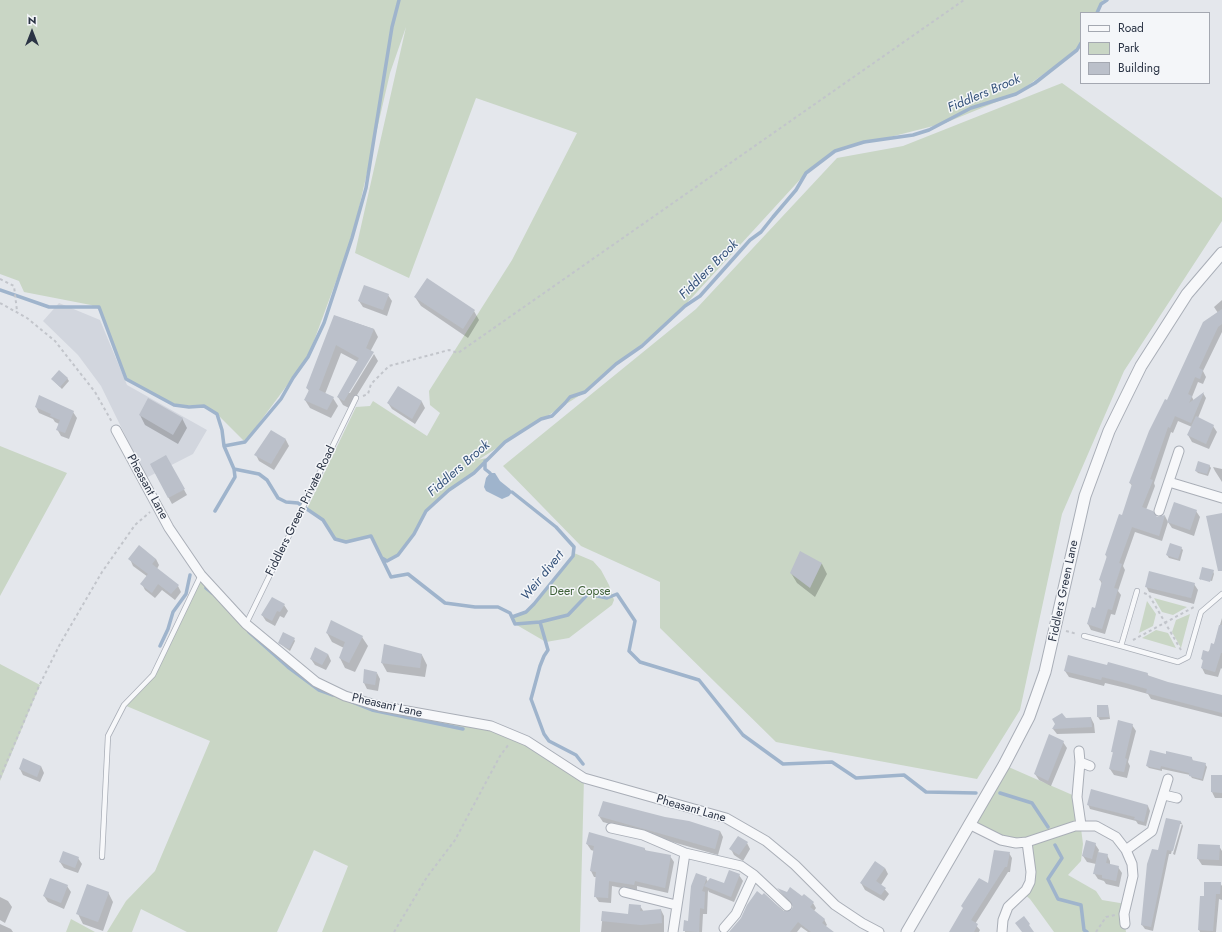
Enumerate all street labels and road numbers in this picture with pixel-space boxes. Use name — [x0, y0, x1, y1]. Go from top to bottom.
street label: Fiddlers Green Private Road — [263, 444, 339, 578]
street label: Pheasant Lane — [123, 452, 171, 522]
street label: Fiddlers Green Lane — [1046, 539, 1082, 643]
street label: Pheasant Lane — [350, 691, 424, 721]
street label: Pheasant Lane — [654, 792, 728, 826]

